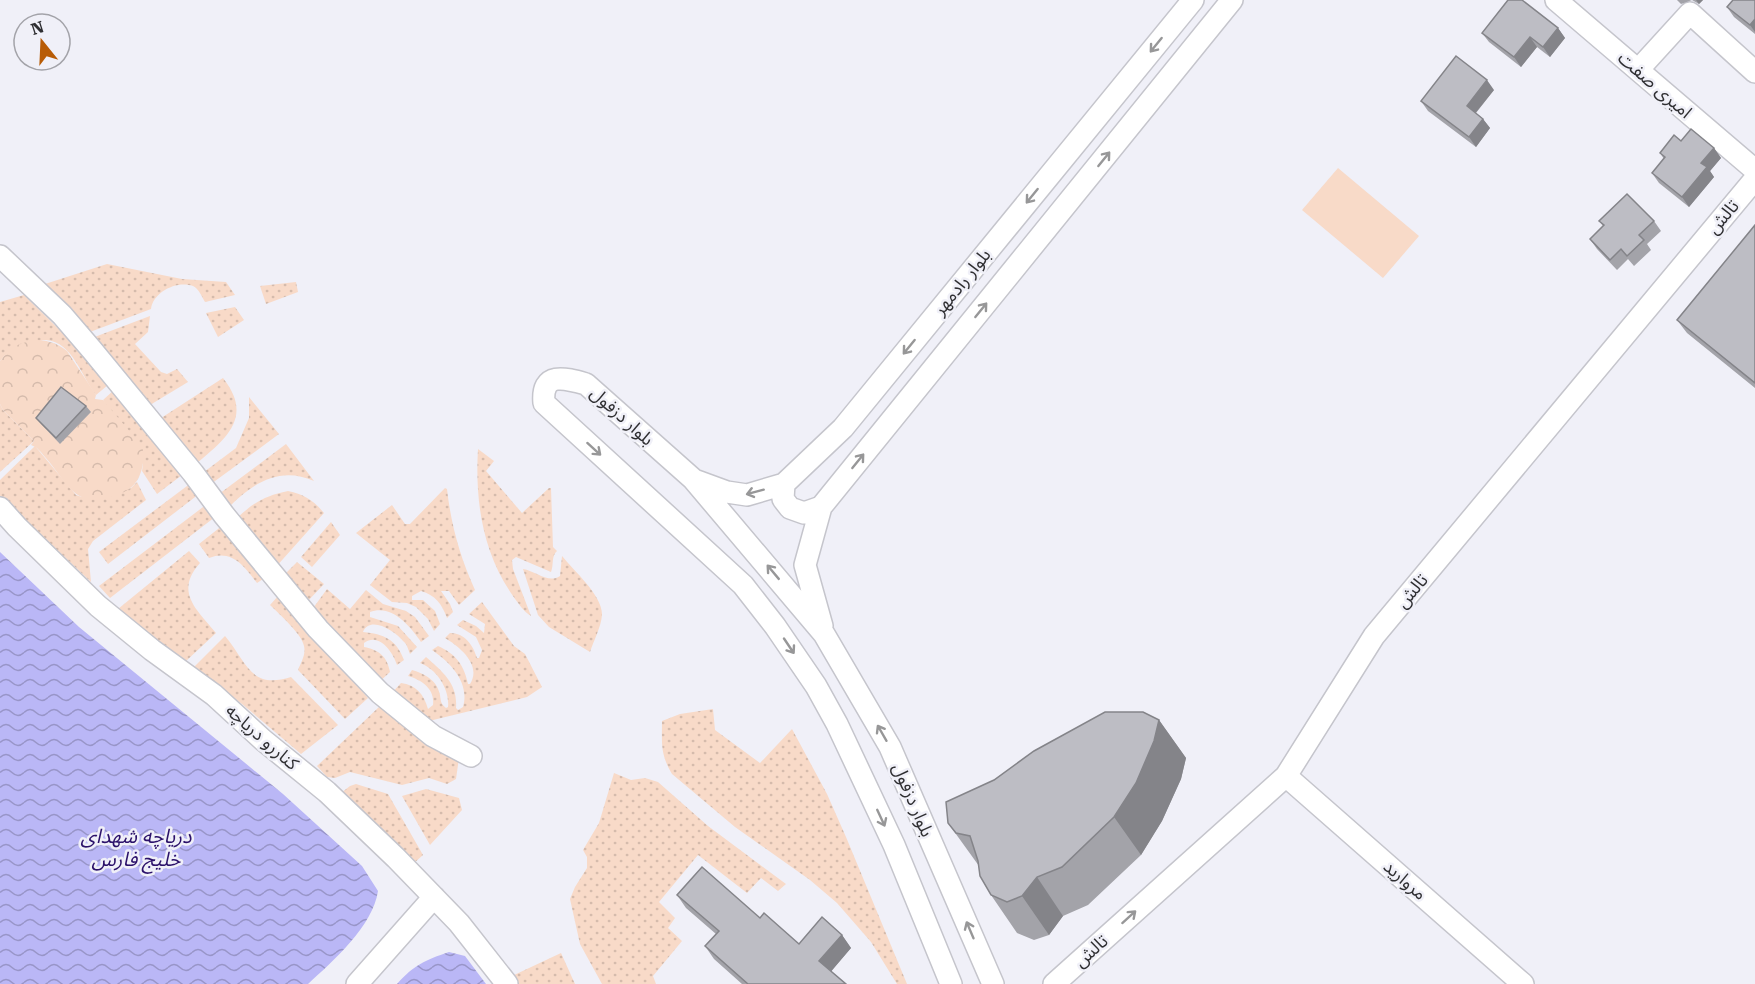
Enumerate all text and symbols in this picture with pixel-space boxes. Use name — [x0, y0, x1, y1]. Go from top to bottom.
north arrow — [12, 12, 72, 72]
text: N — [29, 17, 46, 39]
one-way arrow — [1149, 37, 1163, 52]
street label: امیری صفت — [1614, 47, 1696, 123]
one-way arrow — [1097, 151, 1110, 167]
one-way arrow — [1026, 188, 1039, 204]
street label: تالش — [1702, 195, 1744, 239]
street label: بلوار رادمهر — [928, 244, 995, 320]
one-way arrow — [975, 303, 988, 319]
one-way arrow — [902, 339, 916, 354]
street label: بلوار دزفول — [586, 382, 658, 450]
one-way arrow — [586, 442, 601, 456]
one-way arrow — [851, 454, 865, 469]
one-way arrow — [746, 487, 765, 499]
one-way arrow — [766, 565, 780, 580]
street label: تالش — [1391, 569, 1433, 613]
one-way arrow — [783, 638, 795, 654]
street label: کناررو دریاچه — [221, 699, 303, 775]
one-way arrow — [875, 725, 887, 742]
street label: بلوار دزفول — [888, 760, 938, 840]
one-way arrow — [876, 808, 887, 826]
water label: دریاچه شهدای خلیج فارس — [80, 824, 192, 874]
street label: مروارید — [1379, 855, 1431, 905]
one-way arrow — [1121, 910, 1136, 924]
one-way arrow — [963, 922, 975, 940]
street label: تالش — [1069, 930, 1113, 972]

